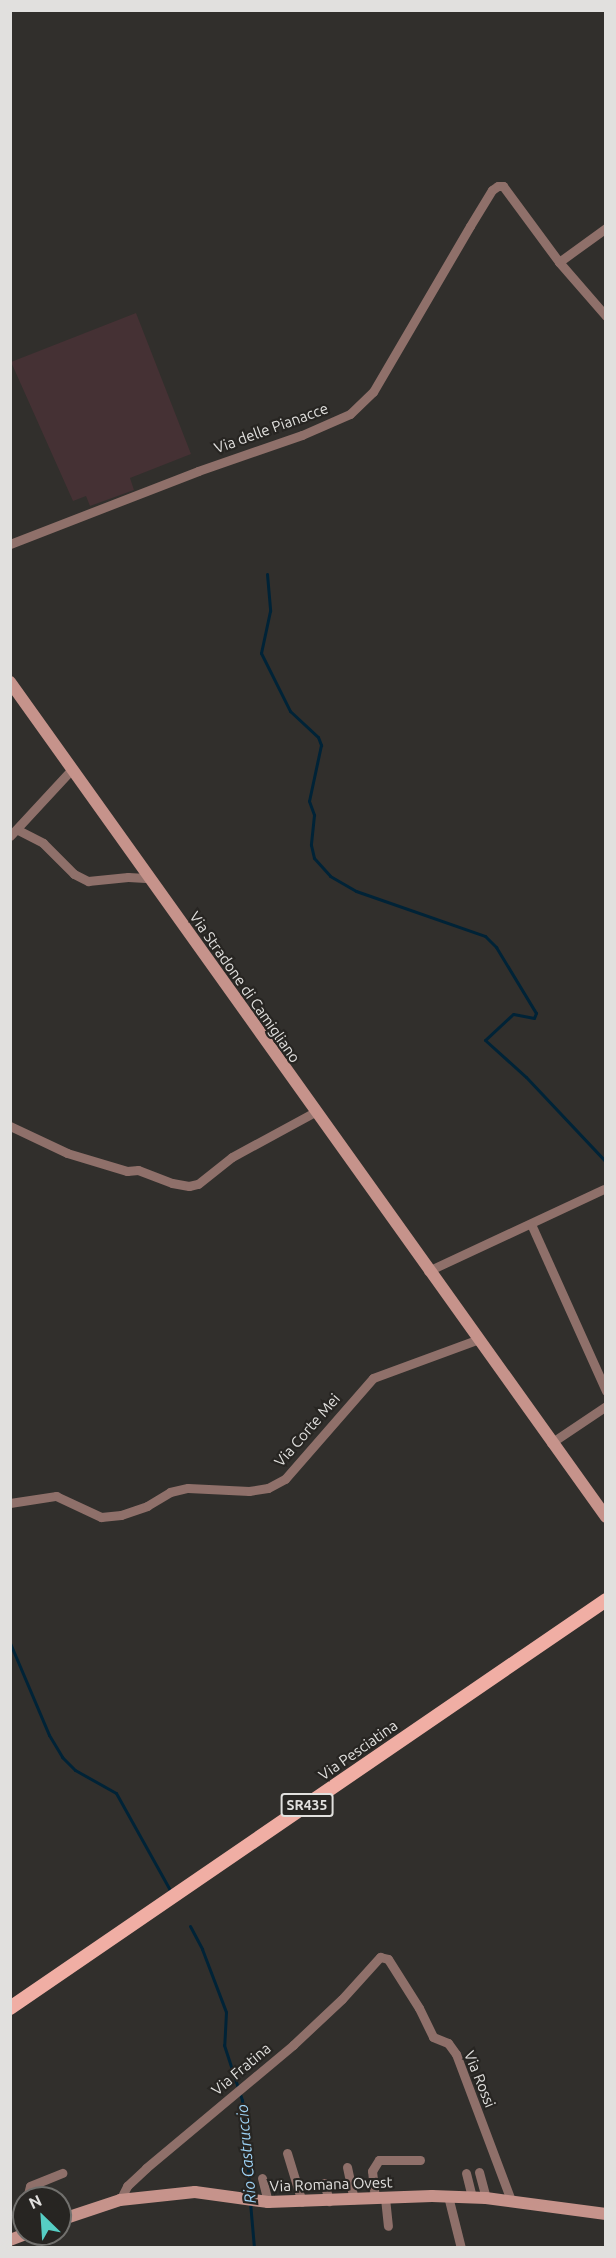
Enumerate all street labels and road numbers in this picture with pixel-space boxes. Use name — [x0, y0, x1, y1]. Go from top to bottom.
street label: Via delle Pianacce — [211, 399, 331, 457]
street label: Via Stradone di Camigliano — [186, 908, 304, 1066]
street label: Via Corte Mei — [270, 1390, 344, 1470]
street label: Via Pesciatina — [315, 1716, 401, 1784]
road number: SR435 — [280, 1794, 334, 1816]
street label: Via Fratina — [208, 2039, 274, 2099]
street label: Via Rossi — [461, 2048, 499, 2110]
street label: Via Romana Ovest — [269, 2173, 393, 2195]

